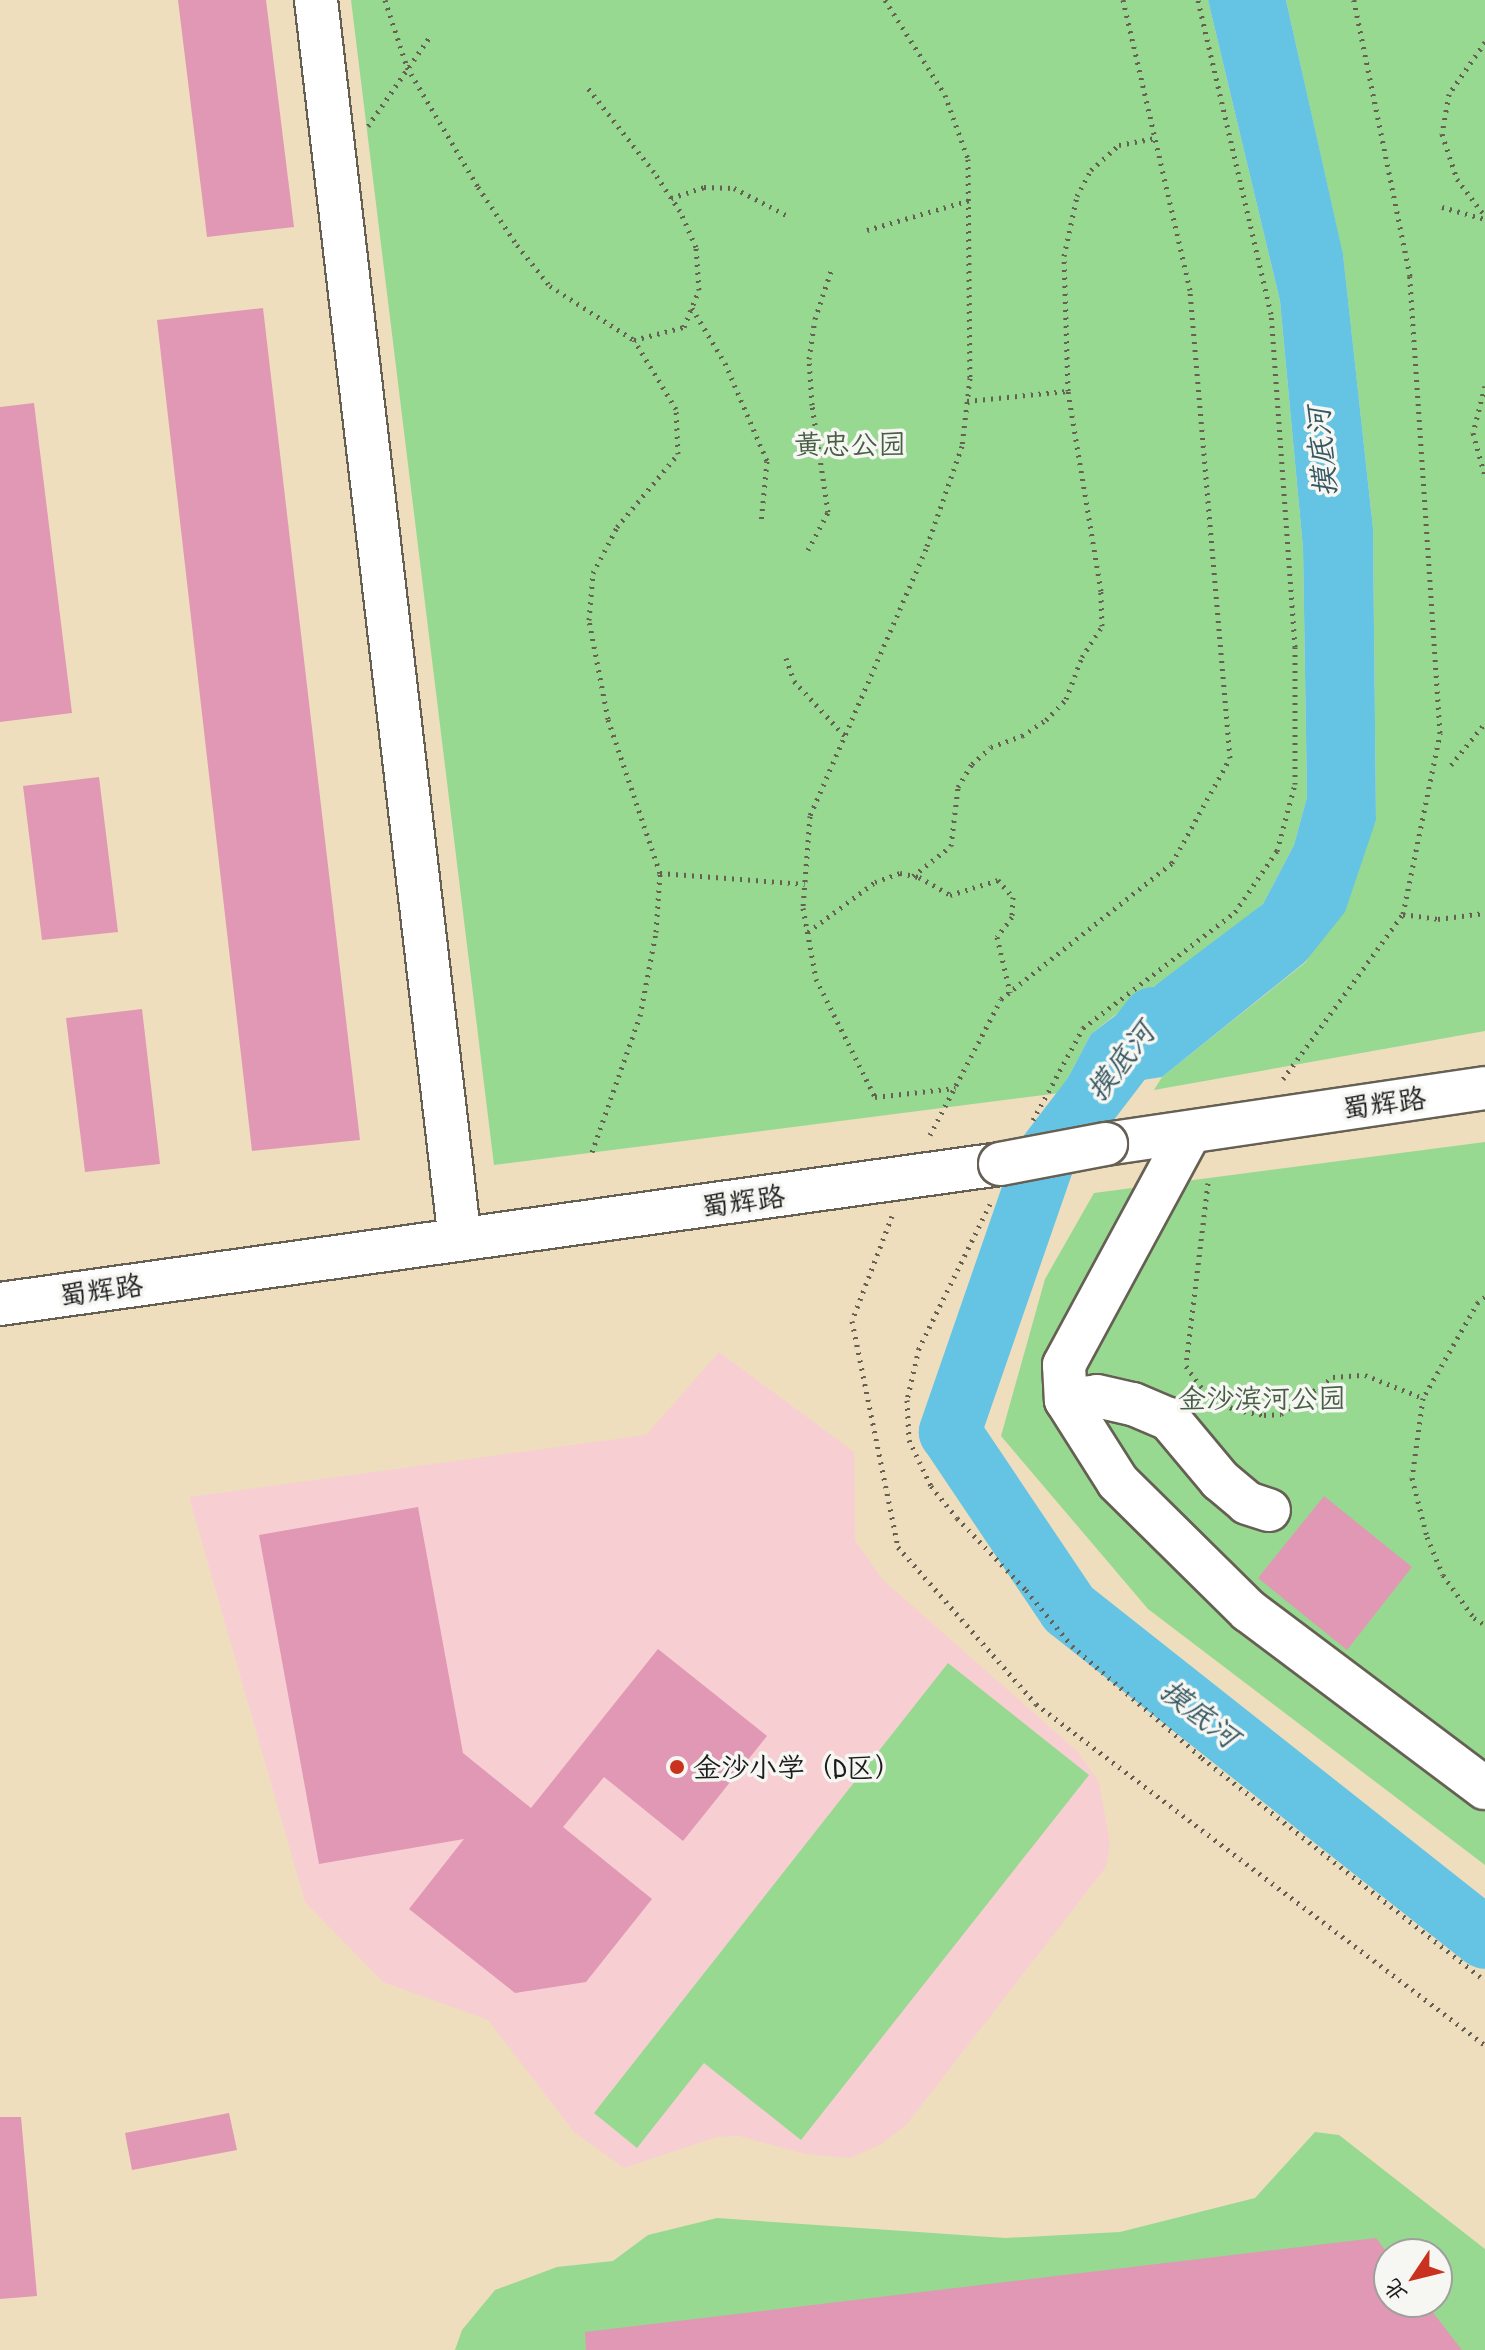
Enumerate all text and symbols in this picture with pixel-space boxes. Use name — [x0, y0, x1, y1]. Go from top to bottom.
water label: 摸底河 — [1299, 406, 1343, 498]
park label: 黄忠公园 — [794, 427, 906, 461]
water label: 摸底河 — [1078, 1014, 1162, 1108]
street label: 蜀辉路 — [1340, 1081, 1428, 1125]
street label: 蜀辉路 — [699, 1179, 787, 1223]
street label: 蜀辉路 — [57, 1268, 145, 1312]
park label: 金沙滨河公园 — [1178, 1381, 1346, 1415]
water label: 摸底河 — [1153, 1671, 1247, 1755]
place label: 金沙小学（D区） — [693, 1750, 902, 1784]
marker: 金沙小学（D区） — [668, 1758, 686, 1776]
north arrow — [1373, 2238, 1453, 2318]
text: 北 — [1376, 2273, 1414, 2308]

